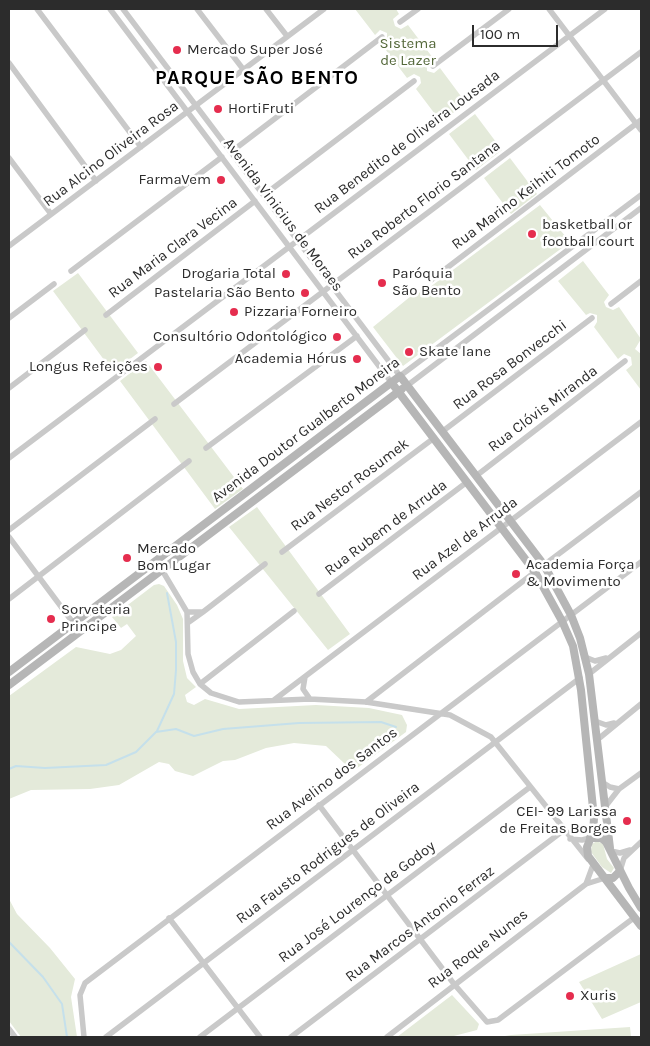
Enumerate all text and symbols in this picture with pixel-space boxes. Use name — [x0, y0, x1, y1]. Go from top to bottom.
scale bar — [475, 15, 561, 47]
text: 100 m — [480, 25, 520, 43]
park label: Sistema de Lazer — [379, 35, 437, 70]
place label: Mercado Super José — [187, 41, 323, 59]
marker: Mercado Super José — [171, 44, 183, 56]
district label: PARQUE SÃO BENTO — [153, 66, 361, 90]
street label: Rua Benedito de Oliveira Lousada — [311, 66, 503, 218]
street label: Rua Alcino Oliveira Rosa — [40, 97, 182, 211]
place label: HortiFruti — [228, 100, 294, 118]
marker: HortiFruti — [212, 103, 224, 115]
street label: Rua Marino Keihiti Tomoto — [448, 130, 604, 254]
street label: Avenida Vinicius de Moraes — [219, 135, 347, 295]
street label: Rua Roberto Florio Santana — [344, 137, 504, 263]
place label: FarmaVem — [138, 171, 211, 189]
marker: FarmaVem — [215, 174, 227, 186]
street label: Rua Maria Clara Vecina — [105, 194, 241, 302]
place label: basketball or football court — [542, 216, 634, 251]
marker: basketball or football court — [526, 228, 538, 240]
place label: Drogaria Total — [181, 265, 276, 283]
place label: Paróquia São Bento — [392, 265, 461, 300]
marker: Drogaria Total — [280, 268, 292, 280]
marker: Paróquia São Bento — [376, 277, 388, 289]
place label: Pastelaria São Bento — [154, 284, 295, 302]
marker: Pastelaria São Bento — [299, 287, 311, 299]
place label: Pizzaria Forneiro — [244, 303, 357, 321]
marker: Pizzaria Forneiro — [228, 306, 240, 318]
street label: Rua Rosa Bonvecchi — [449, 316, 571, 414]
place label: Consultório Odontológico — [153, 328, 327, 346]
marker: Consultório Odontológico — [331, 331, 343, 343]
place label: Skate lane — [419, 343, 491, 361]
marker: Skate lane — [403, 346, 415, 358]
place label: Academia Hórus — [235, 350, 347, 368]
street label: Avenida Doutor Gualberto Moreira — [209, 353, 403, 507]
marker: Academia Hórus — [351, 353, 363, 365]
place label: Longus Refeições — [29, 358, 148, 376]
marker: Longus Refeições — [152, 361, 164, 373]
street label: Rua Clóvis Miranda — [485, 362, 601, 456]
street label: Rua Nestor Rosumek — [287, 435, 413, 535]
street label: Rua Rubem de Arruda — [321, 476, 451, 580]
street label: Rua Azel de Arruda — [409, 494, 521, 584]
place label: Mercado Bom Lugar — [137, 540, 210, 575]
marker: Mercado Bom Lugar — [121, 552, 133, 564]
place label: Academia Força & Movimento — [526, 556, 635, 591]
marker: Academia Força & Movimento — [510, 568, 522, 580]
place label: Sorveteria Principe — [61, 601, 130, 636]
marker: Sorveteria Principe — [45, 613, 57, 625]
street label: Rua Avelino dos Santos — [263, 724, 401, 834]
street label: Rua Fausto Rodrigues de Oliveira — [233, 778, 423, 928]
place label: CEI- 99 Larissa de Freitas Borges — [499, 803, 617, 838]
marker: CEI- 99 Larissa de Freitas Borges — [621, 815, 633, 827]
street label: Rua José Lourenço de Godoy — [275, 837, 439, 967]
street label: Rua Marcos Antonio Ferraz — [342, 862, 498, 986]
street label: Rua Roque Nunes — [424, 906, 532, 992]
place label: Xuris — [580, 987, 616, 1005]
marker: Xuris — [564, 990, 576, 1002]

